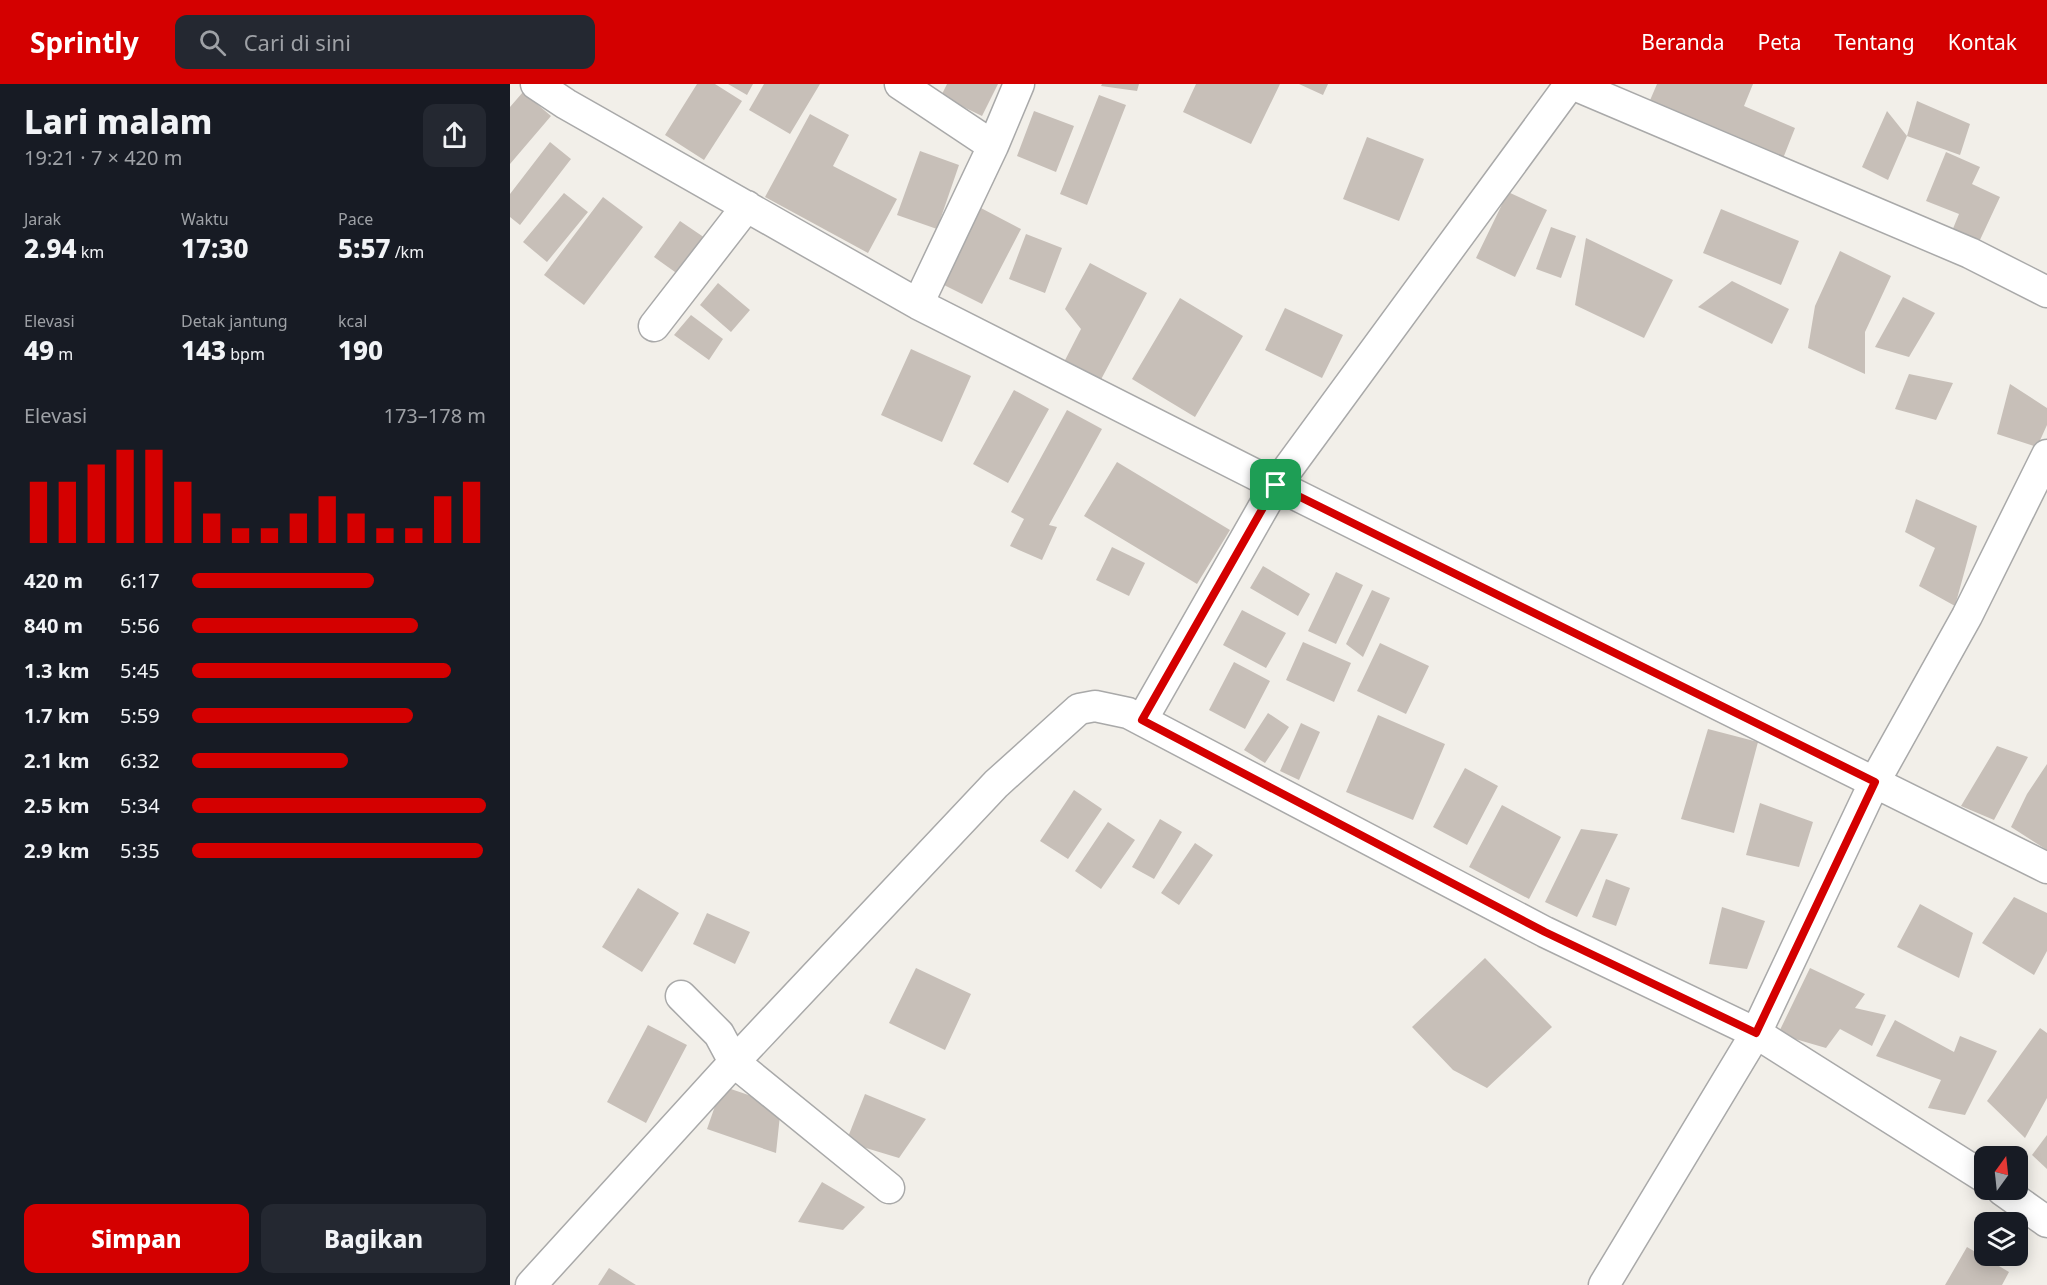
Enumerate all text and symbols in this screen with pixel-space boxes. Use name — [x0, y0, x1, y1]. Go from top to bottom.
search box — [175, 15, 595, 69]
text: Sprintly — [30, 23, 139, 61]
icon: search — [196, 26, 229, 59]
text: Cari di sini — [244, 27, 351, 57]
text: Beranda — [1641, 28, 1725, 56]
text: Peta — [1758, 28, 1801, 56]
text: Tentang — [1834, 28, 1915, 56]
text: Kontak — [1948, 28, 2017, 56]
text: Lari malam — [24, 99, 212, 144]
button: share — [423, 104, 486, 167]
text: 19:21 · 7 × 420 m — [24, 144, 182, 171]
text: Jarak — [24, 208, 61, 230]
text: Waktu — [181, 208, 229, 230]
text: Pace — [338, 208, 373, 230]
text: 2.94 — [24, 230, 77, 266]
text: 17:30 — [181, 230, 249, 266]
text: 5:57 — [338, 230, 391, 266]
text: km — [77, 241, 104, 263]
text: /km — [391, 241, 424, 263]
text: Elevasi — [24, 310, 75, 332]
text: Detak jantung — [181, 310, 288, 332]
text: kcal — [338, 310, 367, 332]
text: 49 — [24, 332, 54, 368]
text: 143 — [181, 332, 226, 368]
text: 190 — [338, 332, 383, 368]
text: m — [54, 343, 73, 365]
text: bpm — [226, 343, 265, 365]
text: Elevasi — [24, 402, 87, 429]
text: 173–178 m — [383, 402, 486, 429]
pin — [1250, 459, 1301, 510]
icon: arrive — [1259, 468, 1292, 501]
text: 420 m — [24, 567, 83, 594]
text: 6:17 — [120, 567, 160, 594]
text: 840 m — [24, 612, 83, 639]
text: 5:56 — [120, 612, 160, 639]
text: 1.3 km — [24, 657, 90, 684]
text: 5:45 — [120, 657, 160, 684]
text: 1.7 km — [24, 702, 90, 729]
text: 5:59 — [120, 702, 160, 729]
text: 2.1 km — [24, 747, 90, 774]
text: 6:32 — [120, 747, 160, 774]
text: 2.5 km — [24, 792, 90, 819]
text: 5:34 — [120, 792, 160, 819]
text: 2.9 km — [24, 837, 90, 864]
text: 5:35 — [120, 837, 160, 864]
north arrow — [1974, 1146, 2028, 1200]
map controls — [1974, 1146, 2028, 1266]
button: Simpan — [24, 1204, 249, 1273]
button: Bagikan — [261, 1204, 486, 1273]
button: layers — [1974, 1212, 2028, 1266]

